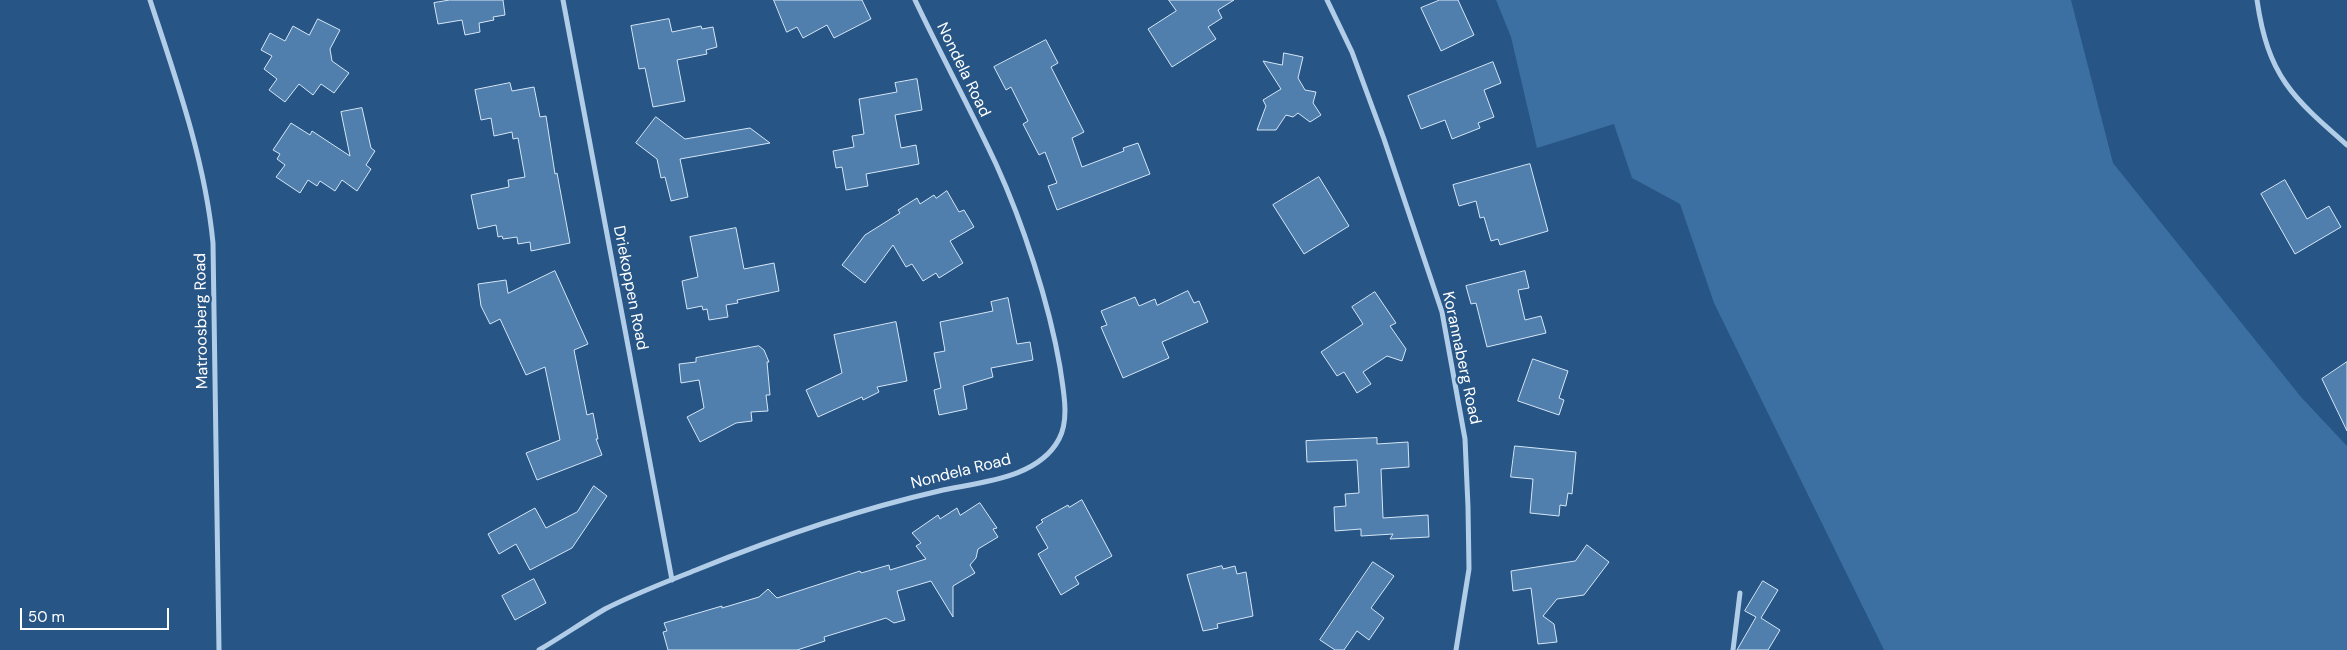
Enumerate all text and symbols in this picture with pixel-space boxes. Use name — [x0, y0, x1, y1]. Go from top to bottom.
street label: Nondela Road — [932, 20, 994, 120]
street label: Driekoppen Road — [608, 224, 652, 352]
street label: Matroosberg Road — [191, 253, 213, 389]
street label: Korannaberg Road — [1438, 290, 1484, 426]
street label: Nondela Road — [909, 450, 1013, 494]
scale bar — [22, 598, 171, 630]
text: 50 m — [28, 607, 65, 627]

